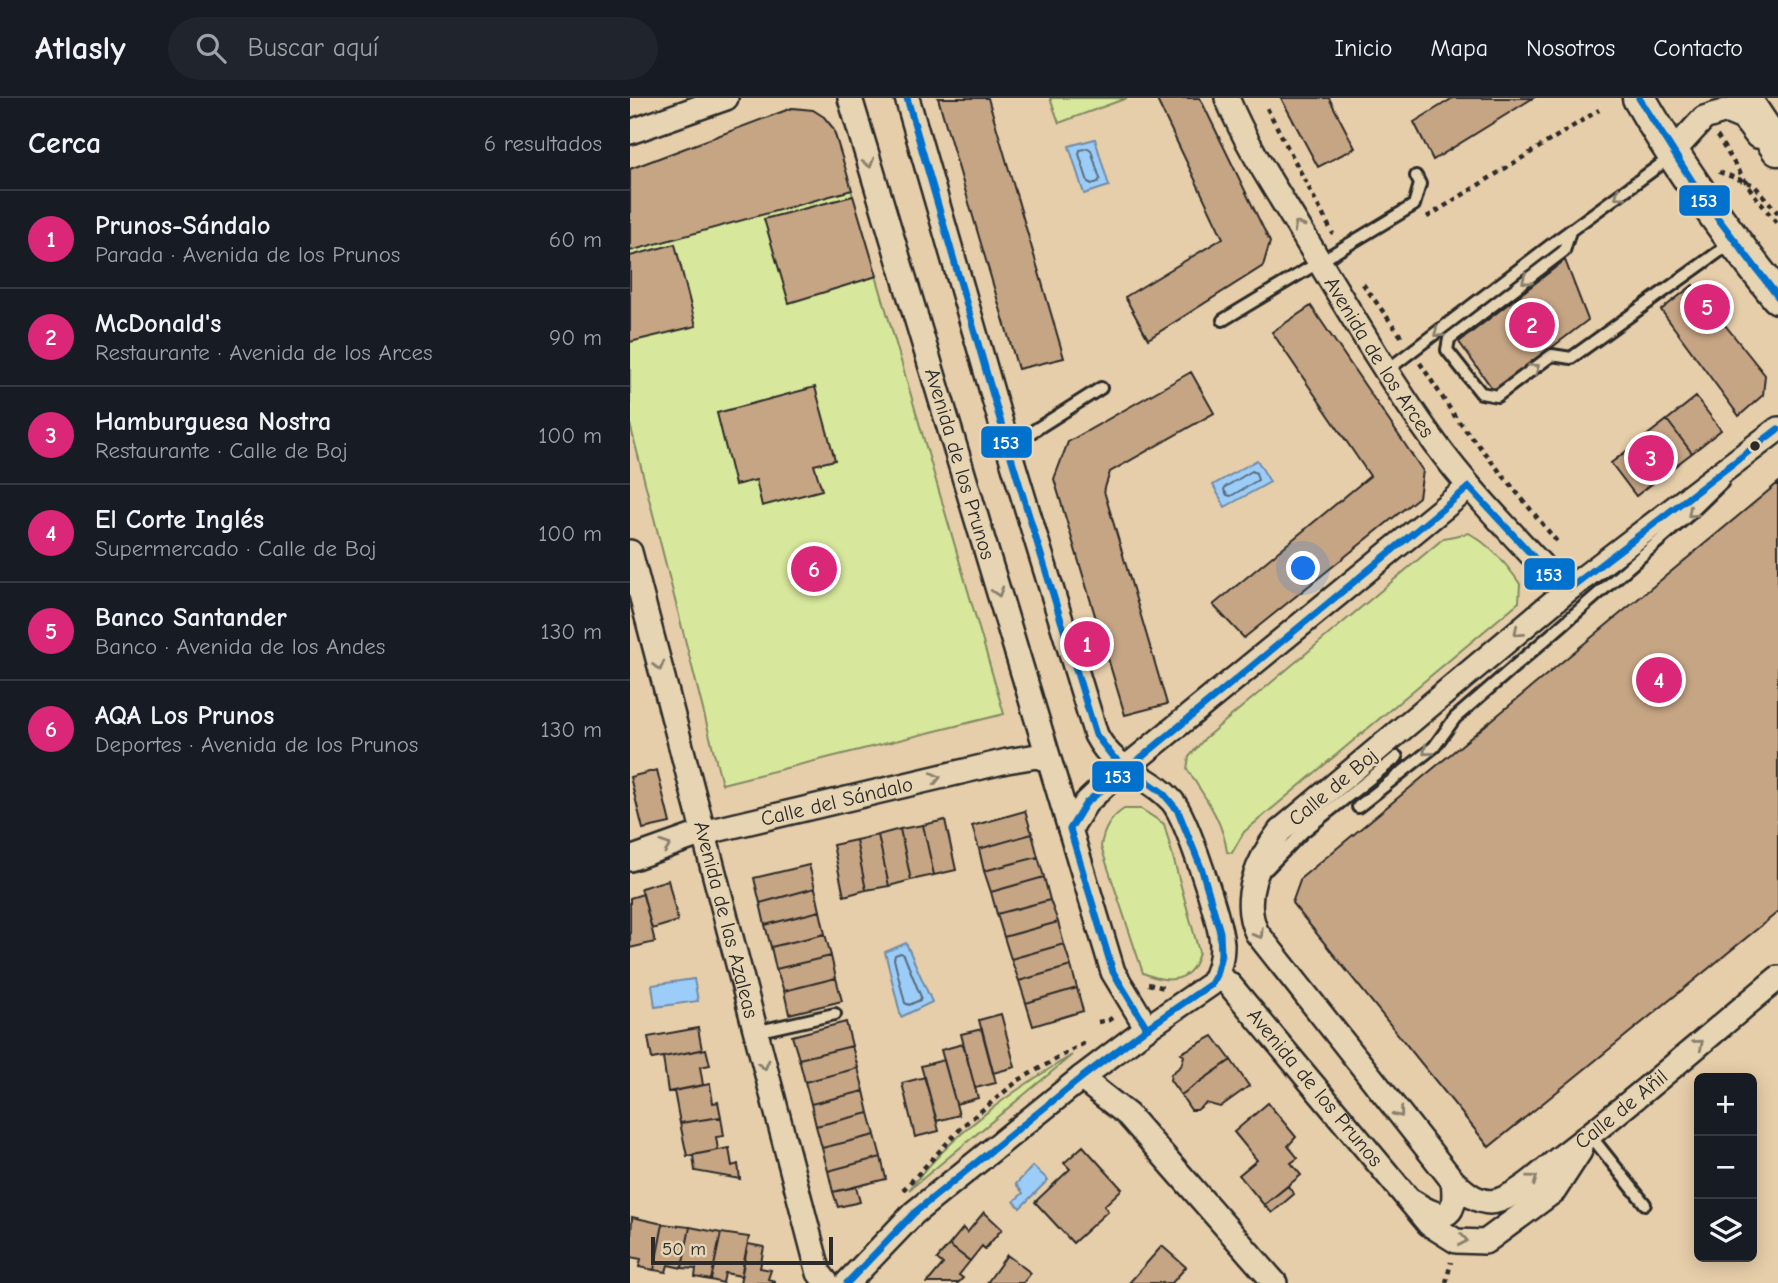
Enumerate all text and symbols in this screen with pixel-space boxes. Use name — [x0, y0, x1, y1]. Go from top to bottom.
search box — [168, 17, 658, 80]
text: Atlasly — [35, 29, 126, 67]
icon: search — [192, 29, 230, 67]
text: Buscar aquí — [248, 33, 379, 63]
text: Inicio — [1335, 34, 1392, 62]
text: Mapa — [1430, 34, 1488, 62]
text: Nosotros — [1526, 34, 1615, 62]
text: Contacto — [1653, 34, 1743, 62]
text: Cerca — [28, 126, 101, 161]
text: 6 resultados — [484, 130, 602, 157]
one-way arrow — [861, 157, 876, 169]
line badge: 153 — [1678, 184, 1731, 217]
one-way arrow — [1614, 187, 1627, 200]
text: 153 — [1691, 190, 1717, 212]
text: Prunos-Sándalo — [95, 211, 270, 241]
one-way arrow — [1293, 220, 1306, 233]
text: 1 — [46, 226, 56, 253]
text: 60 m — [549, 226, 602, 253]
text: Parada · Avenida de los Prunos — [95, 241, 400, 268]
one-way arrow — [1521, 271, 1534, 284]
street label: Avenida de los Arces — [1319, 273, 1439, 442]
pin: 5 — [1684, 281, 1730, 333]
pin: 2 — [1509, 299, 1555, 351]
text: McDonald's — [95, 309, 221, 339]
text: 2 — [45, 324, 57, 351]
text: 90 m — [549, 324, 602, 351]
one-way arrow — [1433, 325, 1446, 338]
text: Restaurante · Avenida de los Arces — [95, 339, 433, 366]
one-way arrow — [1528, 363, 1540, 376]
street label: Avenida de los Prunos — [920, 365, 1000, 562]
text: Hamburguesa Nostra — [95, 407, 331, 437]
text: 3 — [45, 422, 57, 449]
text: 100 m — [538, 422, 602, 449]
line badge: 153 — [980, 425, 1033, 459]
text: 153 — [993, 432, 1019, 454]
pin: 3 — [1628, 432, 1674, 484]
text: Restaurante · Calle de Boj — [95, 437, 348, 464]
unlabelled marker — [1748, 439, 1762, 453]
one-way arrow — [1687, 504, 1700, 517]
text: El Corte Inglés — [95, 505, 264, 535]
text: 4 — [46, 520, 56, 547]
text: 100 m — [538, 520, 602, 547]
text: Supermercado · Calle de Boj — [95, 535, 376, 562]
pin: 6 — [791, 543, 837, 595]
your location — [1286, 551, 1320, 585]
line badge: 153 — [1523, 557, 1576, 591]
text: 153 — [1536, 564, 1562, 586]
one-way arrow — [990, 586, 1005, 598]
text: Banco Santander — [95, 603, 287, 633]
text: 5 — [45, 618, 57, 645]
text: 130 m — [541, 618, 602, 645]
pin: 1 — [1064, 618, 1110, 670]
one-way arrow — [1513, 624, 1526, 636]
text: Banco · Avenida de los Andes — [95, 633, 385, 660]
pin: 4 — [1636, 654, 1682, 706]
one-way arrow — [651, 660, 665, 672]
text: AQA Los Prunos — [95, 701, 274, 731]
text: 6 — [45, 716, 57, 743]
text: 130 m — [541, 716, 602, 743]
text: Deportes · Avenida de los Prunos — [95, 731, 418, 758]
street label: Calle de Boj — [1284, 743, 1382, 831]
one-way arrow — [1422, 743, 1435, 756]
line badge: 153 — [1091, 760, 1145, 793]
text: 153 — [1105, 766, 1131, 788]
street label: Calle del Sándalo — [758, 772, 915, 831]
one-way arrow — [930, 772, 942, 786]
street label: Avenida de las Azaleas — [689, 818, 764, 1021]
one-way arrow — [660, 840, 672, 854]
one-way arrow — [1251, 926, 1263, 939]
street label: Avenida de los Prunos — [1242, 1003, 1388, 1171]
one-way arrow — [1690, 1040, 1703, 1052]
one-way arrow — [756, 1059, 770, 1071]
street label: Calle de Añil — [1570, 1064, 1672, 1154]
map controls — [1694, 1073, 1757, 1262]
button: + — [1694, 1073, 1757, 1136]
one-way arrow — [1391, 1105, 1404, 1118]
button: − — [1694, 1136, 1757, 1199]
one-way arrow — [1525, 1174, 1538, 1187]
button: layers — [1694, 1199, 1757, 1262]
one-way arrow — [1457, 1232, 1469, 1247]
scale bar — [651, 1234, 833, 1266]
text: 50 m — [662, 1238, 706, 1260]

